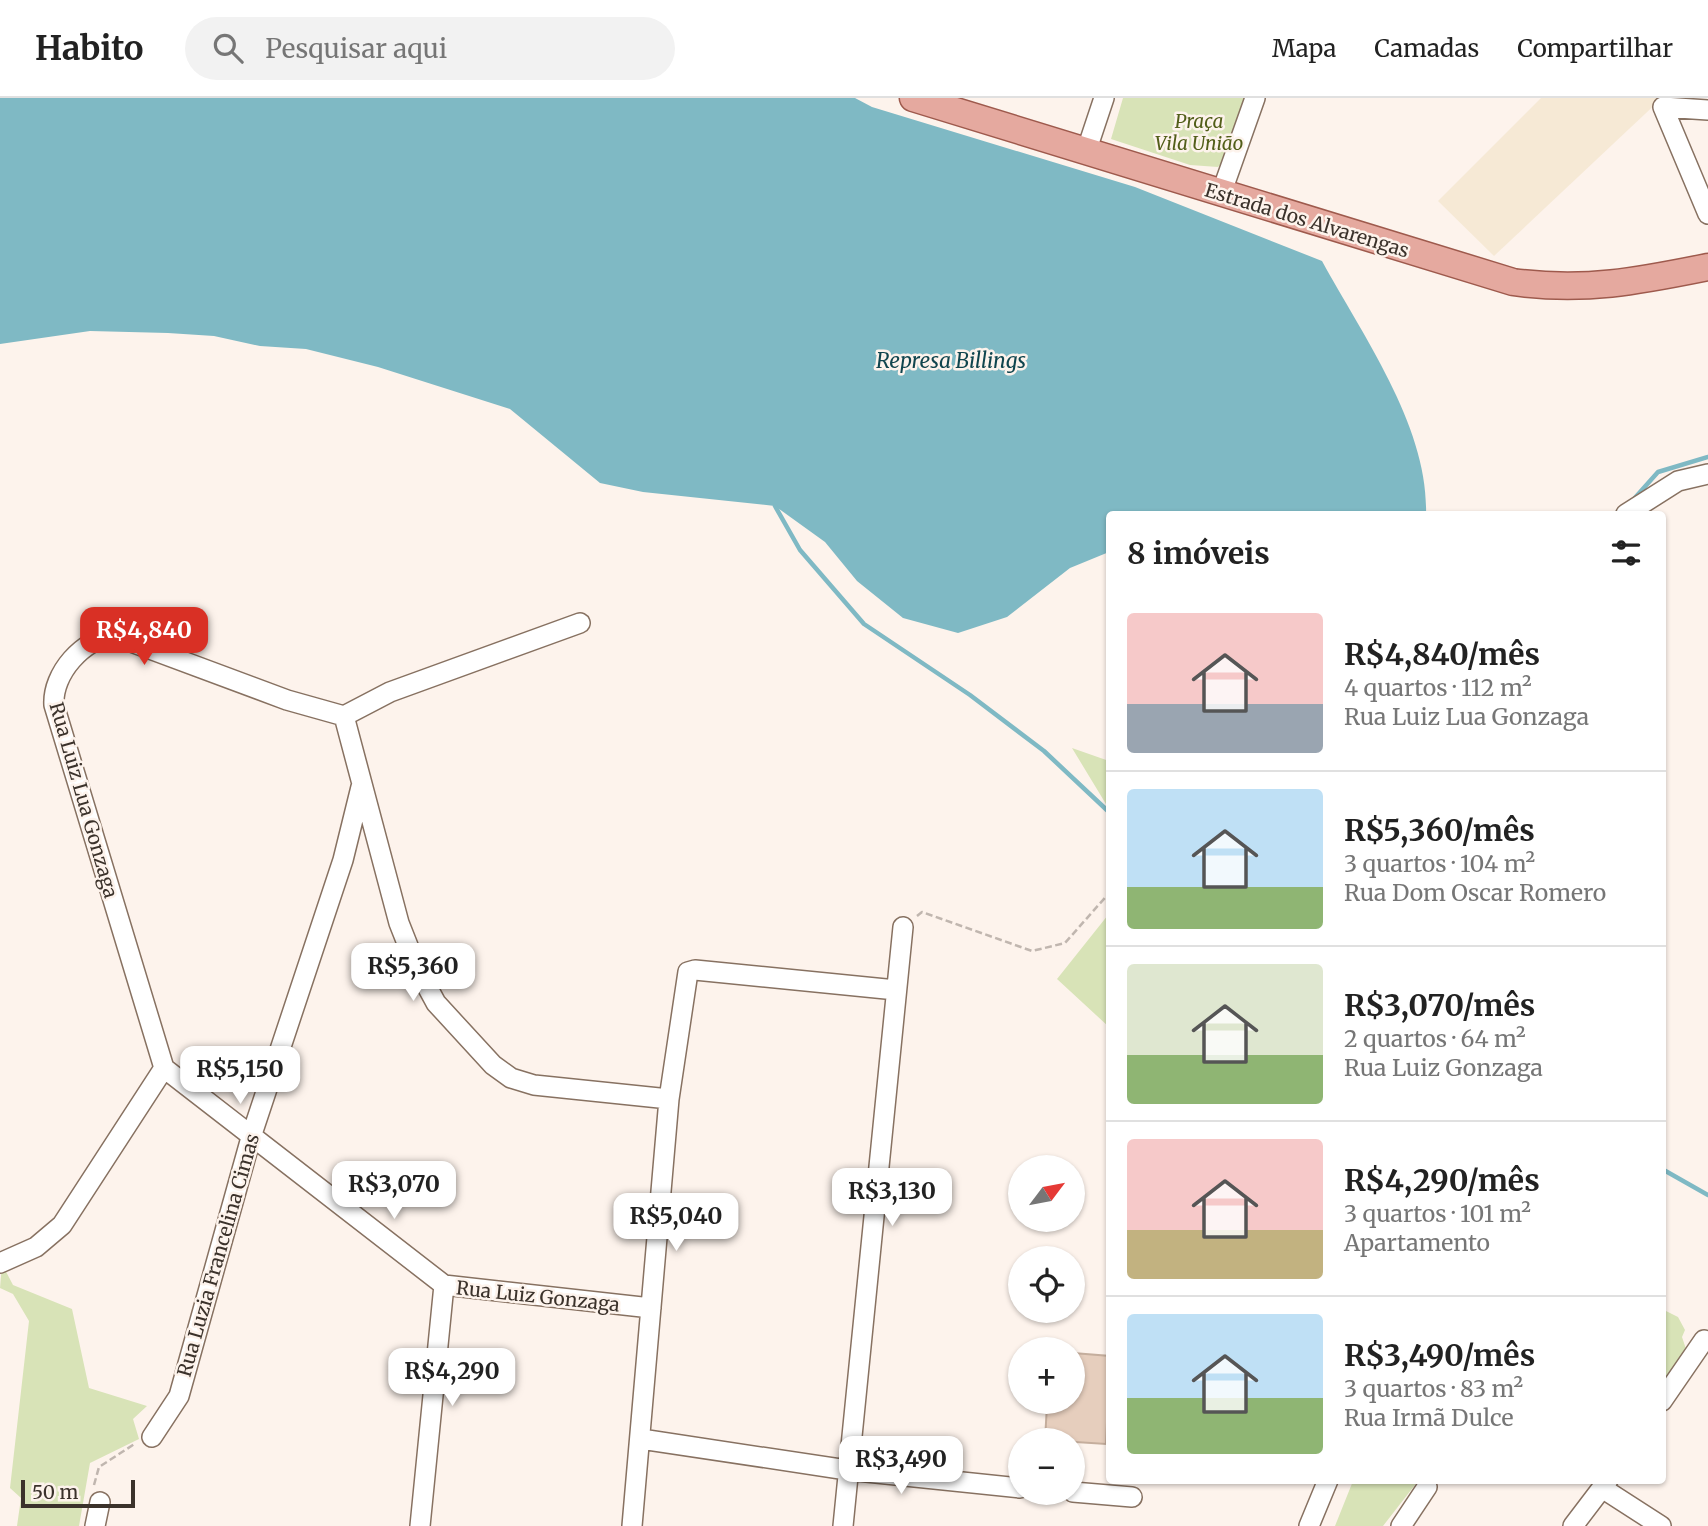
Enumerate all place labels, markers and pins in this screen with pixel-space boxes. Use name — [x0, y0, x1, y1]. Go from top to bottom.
pin: R$4,840 — [79, 608, 209, 667]
pin: R$5,360 — [348, 944, 478, 1003]
pin: R$5,150 — [175, 1046, 305, 1106]
pin: R$3,070 — [329, 1162, 459, 1221]
pin: R$3,130 — [827, 1168, 957, 1228]
pin: R$5,040 — [611, 1194, 741, 1253]
pin: R$4,290 — [387, 1348, 517, 1408]
pin: R$3,490 — [836, 1436, 966, 1496]

